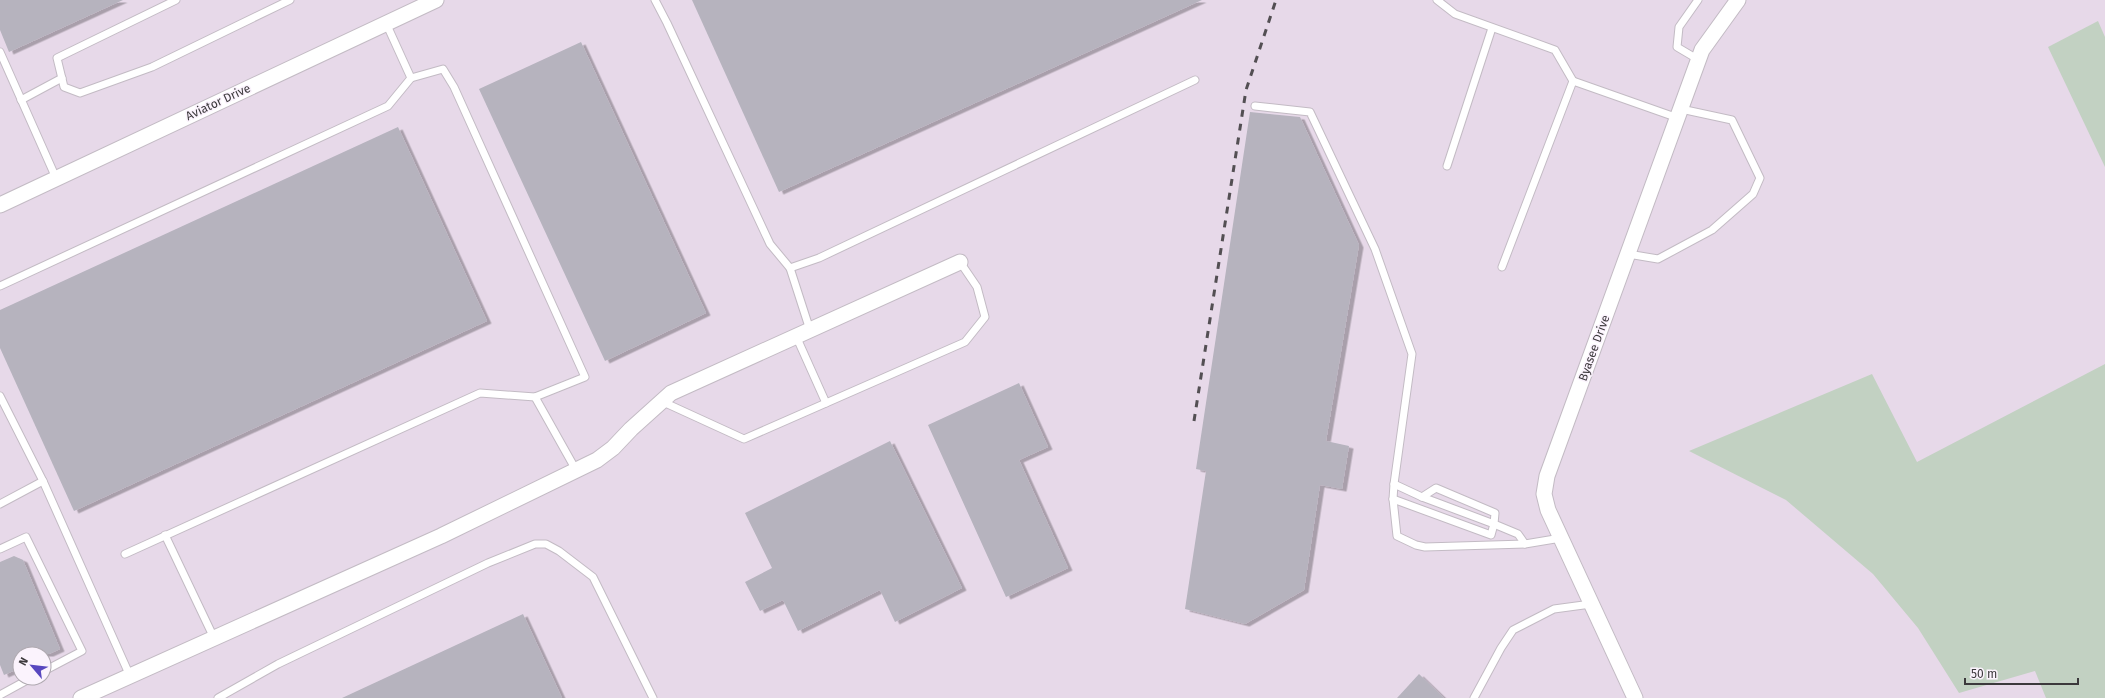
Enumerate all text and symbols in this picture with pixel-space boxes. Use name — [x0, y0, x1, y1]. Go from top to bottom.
street label: Aviator Drive — [183, 81, 253, 123]
street label: Byasee Drive — [1576, 313, 1612, 383]
north arrow — [12, 646, 52, 686]
text: N — [16, 655, 31, 668]
scale bar — [1965, 660, 2078, 686]
text: 50 m — [1971, 667, 1997, 681]

